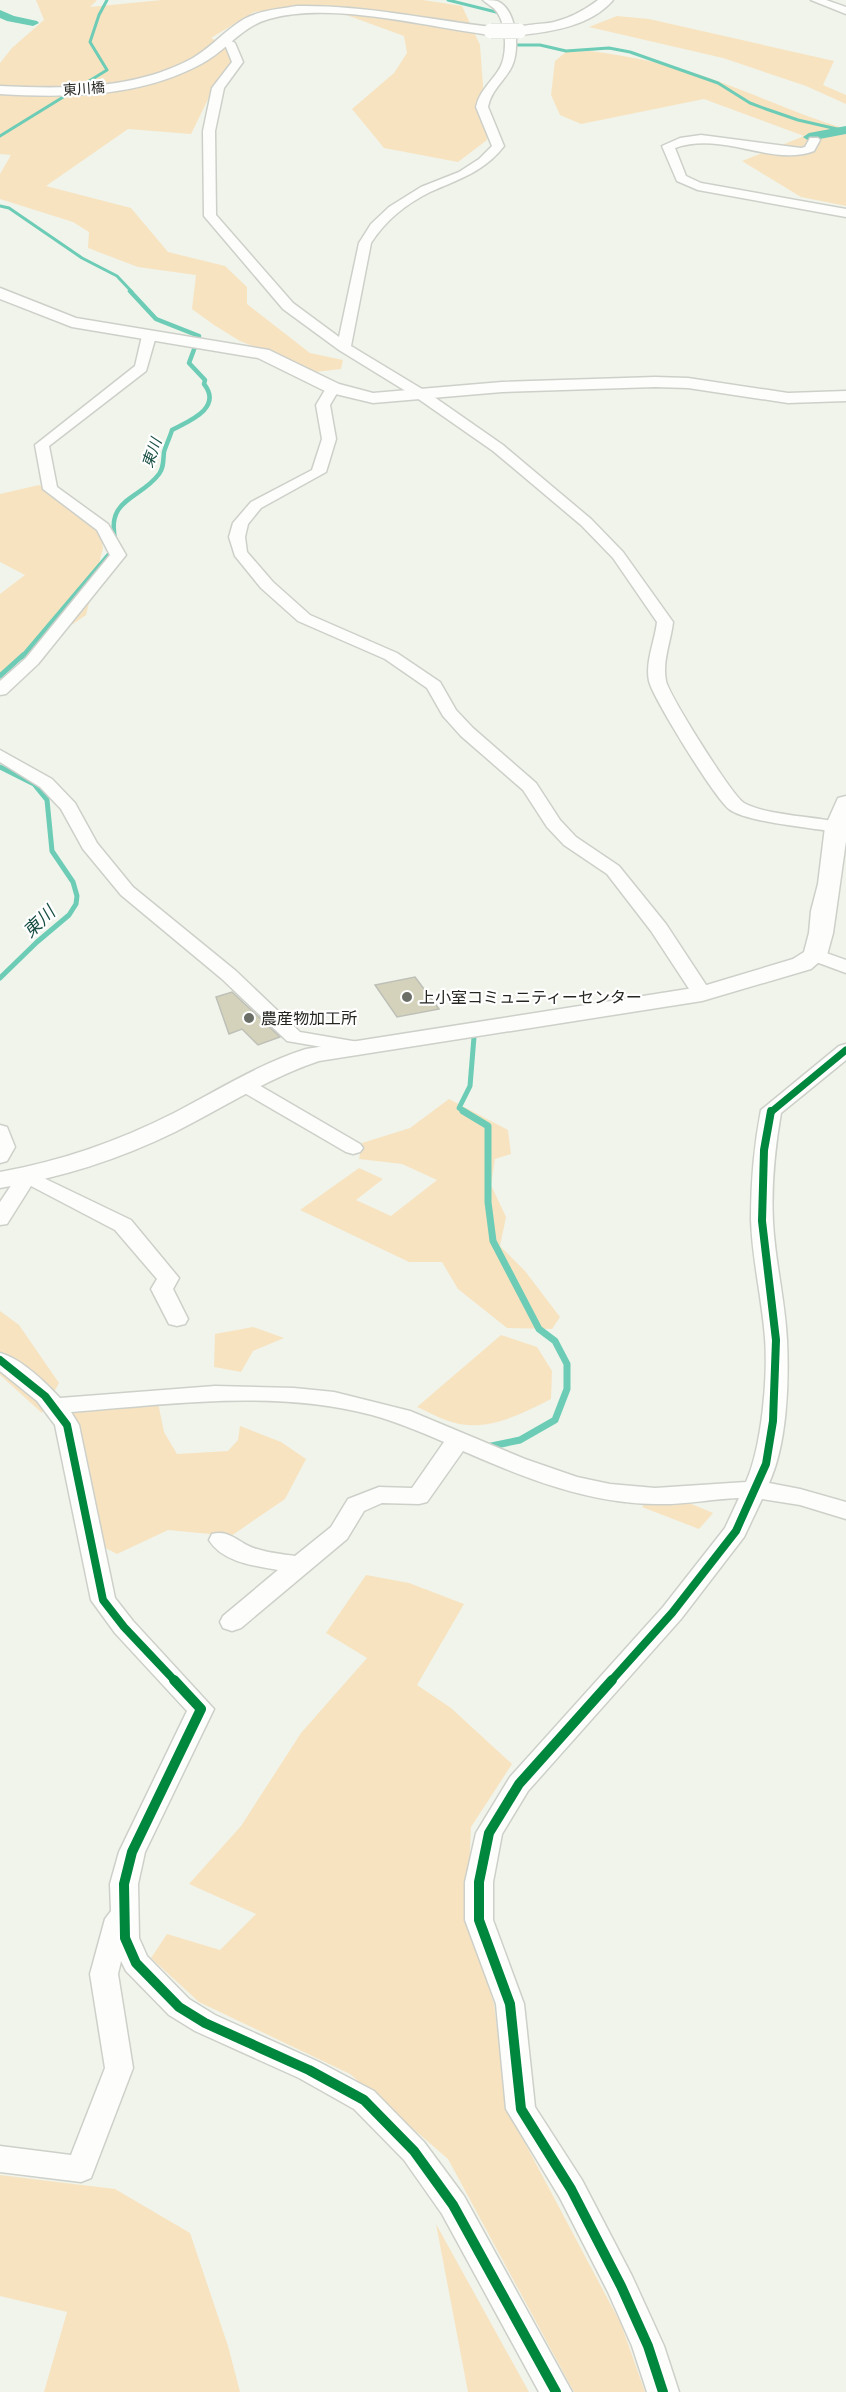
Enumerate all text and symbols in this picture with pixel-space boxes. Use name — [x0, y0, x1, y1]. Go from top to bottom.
street label: 東川橋 — [62, 79, 106, 99]
water label: 東川 — [139, 434, 166, 470]
water label: 東川 — [18, 900, 61, 942]
place label: 上小室コミュニティーセンター — [419, 988, 642, 1007]
marker: 上小室コミュニティーセンター — [400, 990, 414, 1004]
place label: 農産物加工所 — [261, 1009, 357, 1028]
marker: 農産物加工所 — [242, 1011, 256, 1025]

